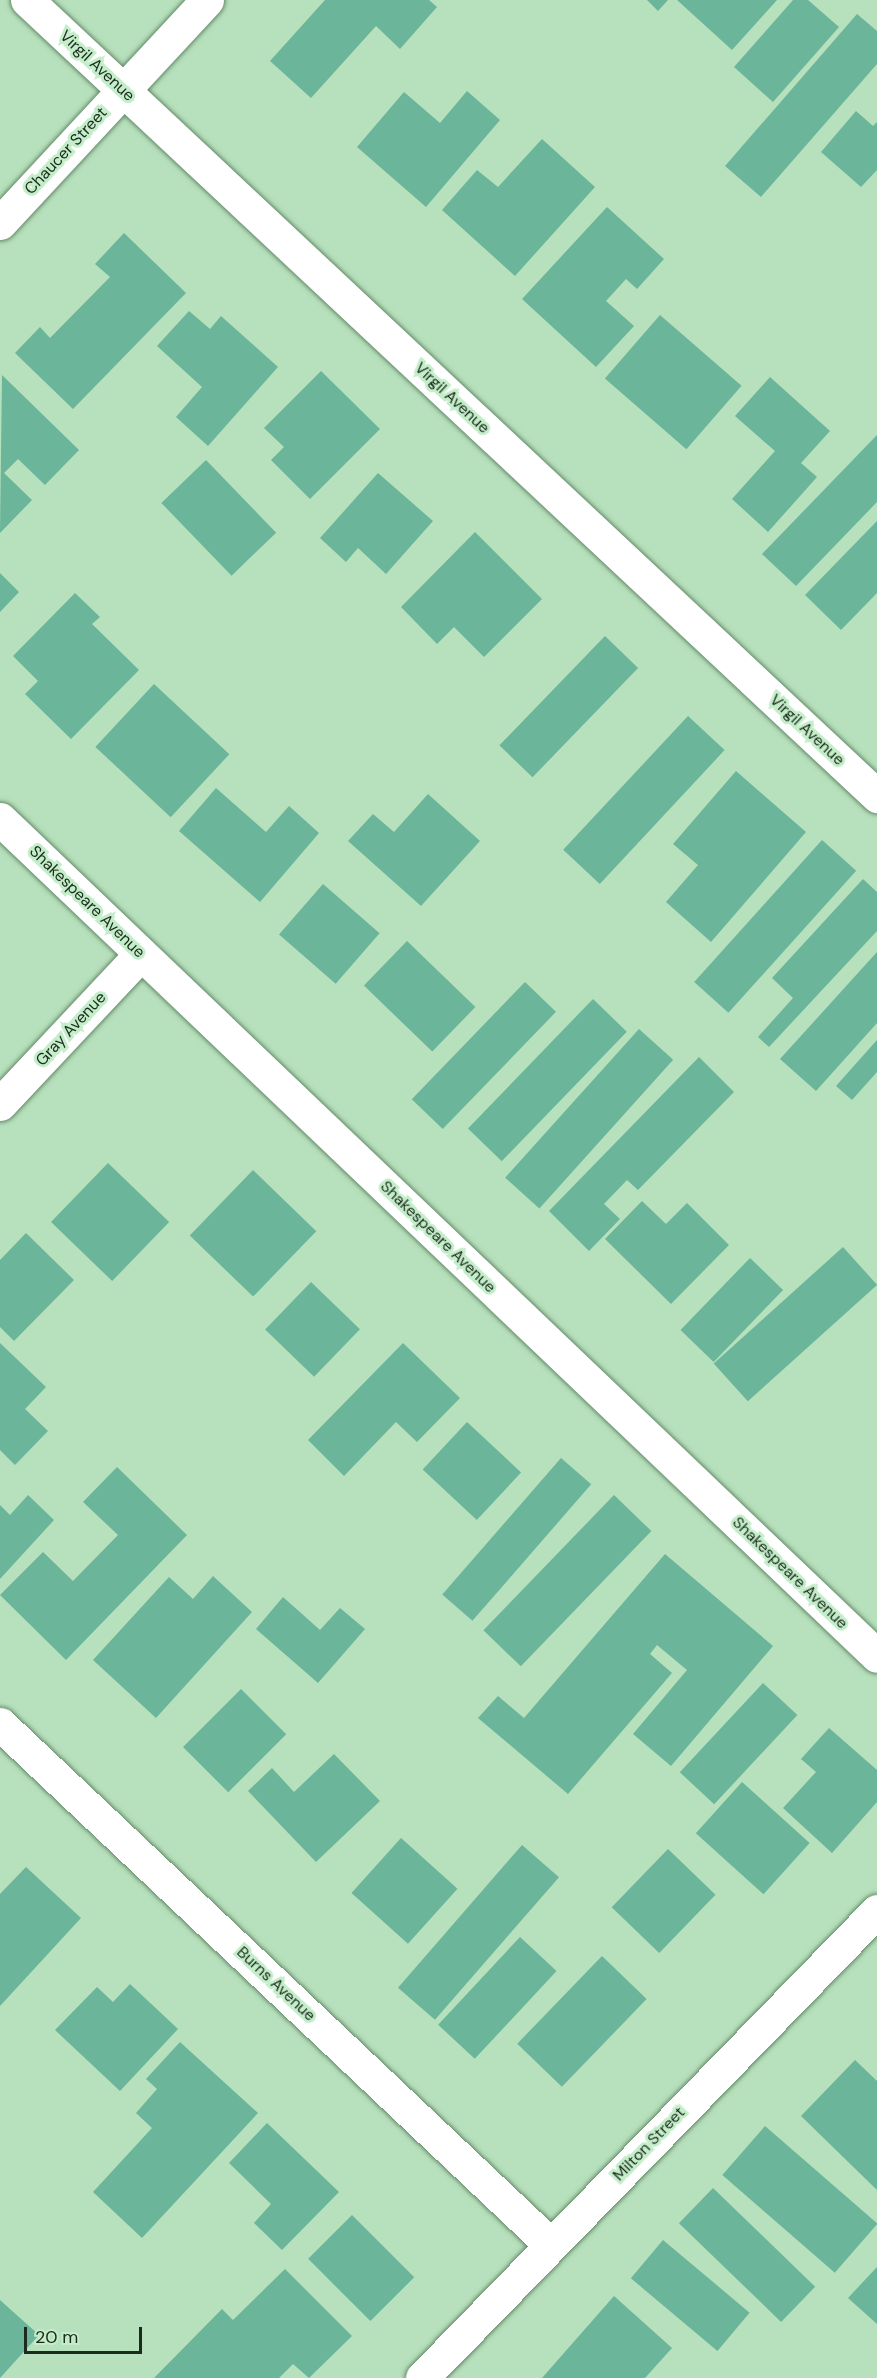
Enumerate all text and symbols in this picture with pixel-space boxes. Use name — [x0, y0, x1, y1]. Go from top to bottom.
street label: Virgil Avenue — [56, 27, 138, 105]
street label: Chaucer Street — [21, 103, 111, 199]
street label: Virgil Avenue — [411, 359, 493, 437]
street label: Virgil Avenue — [766, 691, 848, 769]
street label: Shakespeare Avenue — [25, 842, 149, 962]
street label: Gray Avenue — [32, 988, 110, 1070]
street label: Shakespeare Avenue — [376, 1177, 500, 1297]
street label: Shakespeare Avenue — [728, 1513, 852, 1633]
street label: Burns Avenue — [233, 1943, 319, 2025]
street label: Milton Street — [609, 2103, 689, 2185]
scale bar — [27, 2315, 146, 2353]
text: 20 m — [35, 2325, 78, 2349]

